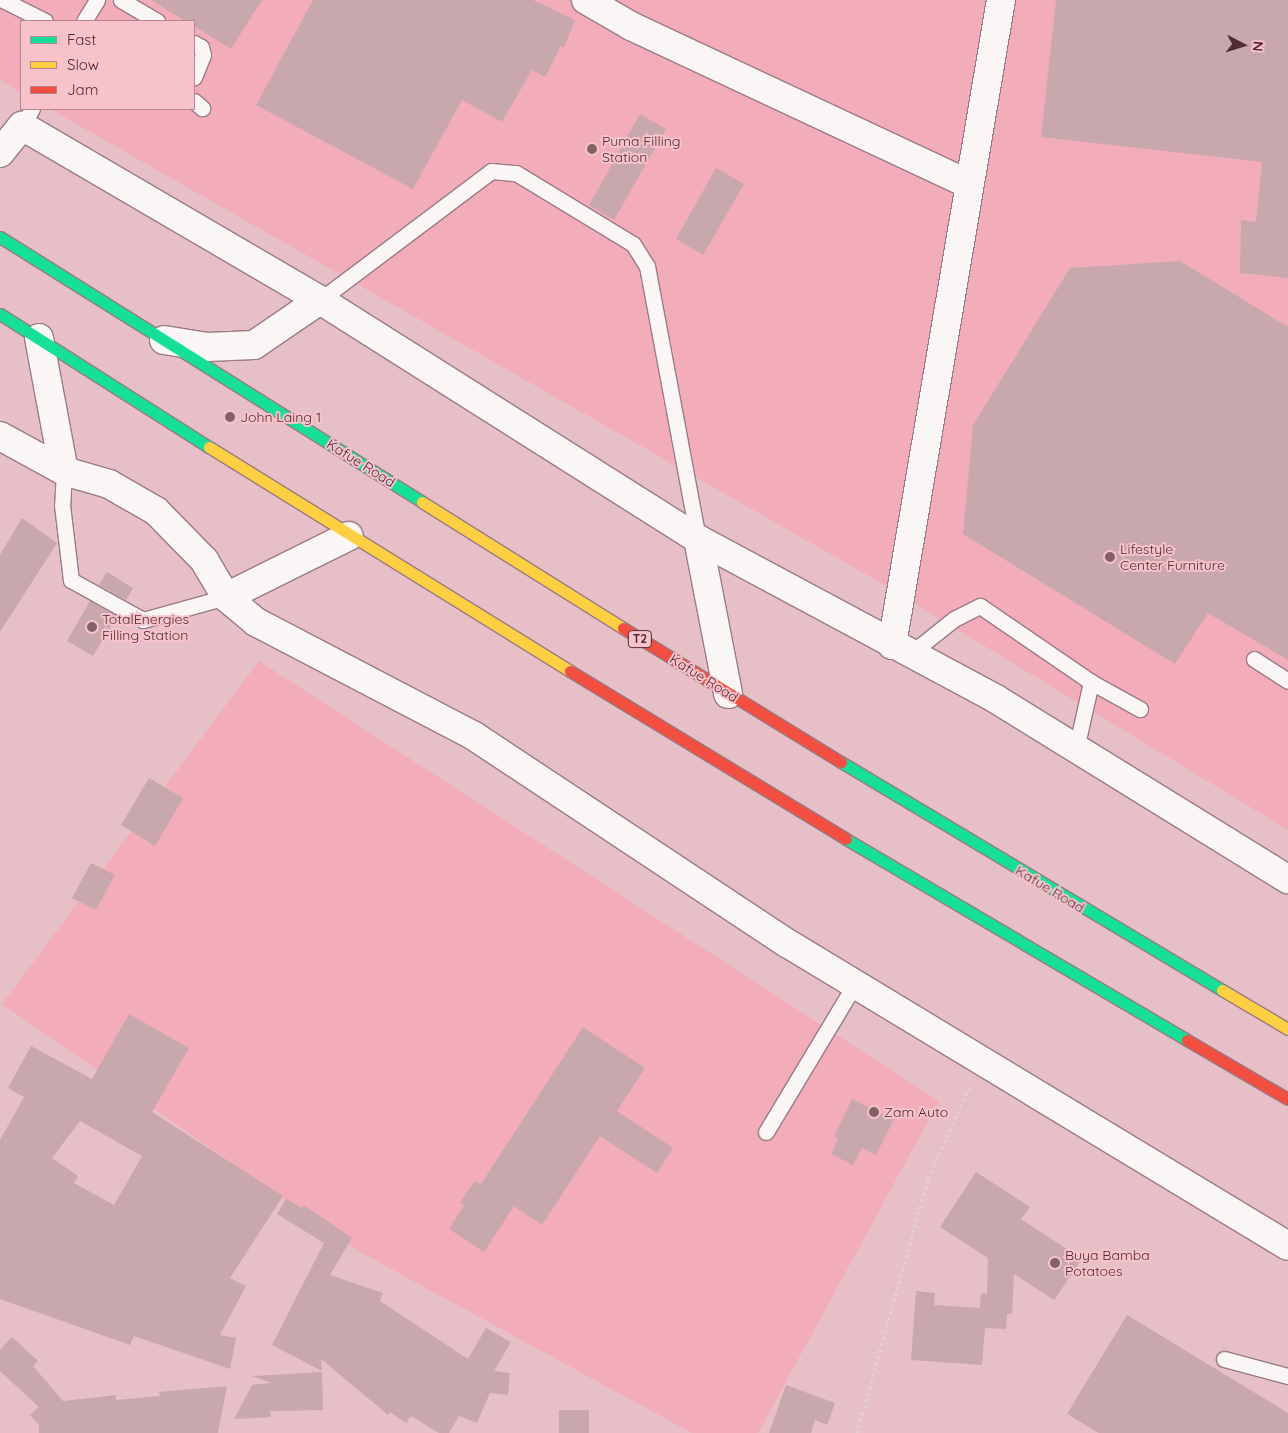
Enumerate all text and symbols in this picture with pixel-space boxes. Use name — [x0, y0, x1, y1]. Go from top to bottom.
legend — [20, 20, 195, 110]
north arrow — [1218, 20, 1268, 70]
text: Fast — [67, 30, 96, 49]
text: N — [1249, 40, 1267, 52]
text: Slow — [67, 55, 99, 74]
text: Jam — [67, 80, 98, 99]
place label: Puma Filling Station — [602, 133, 680, 166]
marker: Puma Filling Station — [586, 143, 598, 155]
place label: John Laing 1 — [240, 409, 321, 425]
marker: John Laing 1 — [224, 411, 236, 423]
street label: Kafue Road — [324, 435, 398, 491]
place label: Lifestyle Center Furniture — [1120, 541, 1225, 574]
marker: Lifestyle Center Furniture — [1104, 551, 1116, 563]
place label: TotalEnergies Filling Station — [102, 611, 189, 644]
marker: TotalEnergies Filling Station — [86, 621, 98, 633]
road number: T2 — [628, 630, 652, 648]
street label: Kafue Road — [667, 650, 741, 706]
street label: Kafue Road — [1012, 862, 1088, 916]
place label: Zam Auto — [884, 1104, 948, 1120]
marker: Zam Auto — [868, 1106, 880, 1118]
place label: Buya Bamba Potatoes — [1065, 1247, 1150, 1280]
marker: Buya Bamba Potatoes — [1049, 1257, 1061, 1269]

